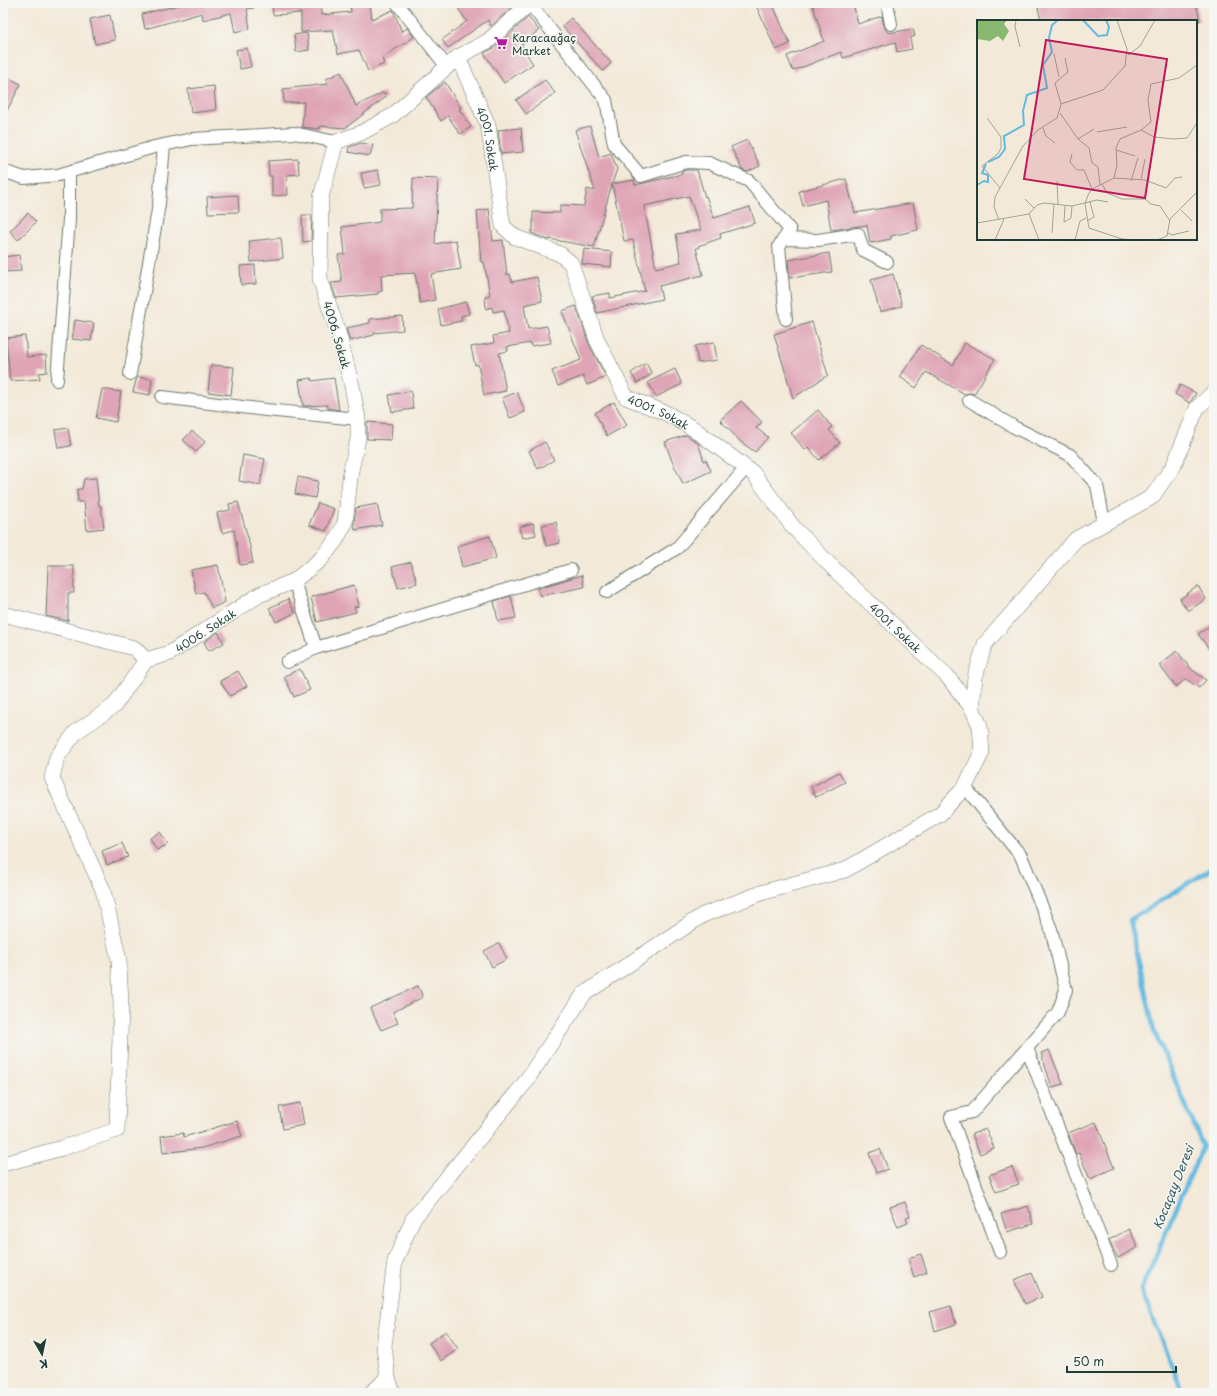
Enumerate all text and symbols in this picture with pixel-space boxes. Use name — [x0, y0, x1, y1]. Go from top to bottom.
inset map — [977, 20, 1197, 240]
place label: Karacaağaç Market — [512, 29, 576, 59]
supermarket icon: Karacaağaç Market — [493, 35, 509, 51]
street label: 4001. Sokak — [472, 104, 503, 173]
street label: 4006. Sokak — [319, 299, 355, 371]
street label: 4001. Sokak — [625, 390, 693, 434]
street label: 4001. Sokak — [866, 598, 926, 657]
street label: 4006. Sokak — [171, 604, 240, 656]
water label: Kocaçay Deresi — [1148, 1141, 1199, 1232]
north arrow — [22, 1334, 62, 1374]
scale bar — [1067, 1348, 1176, 1374]
text: 50 m — [1073, 1352, 1104, 1370]
text: K — [38, 1355, 49, 1373]

